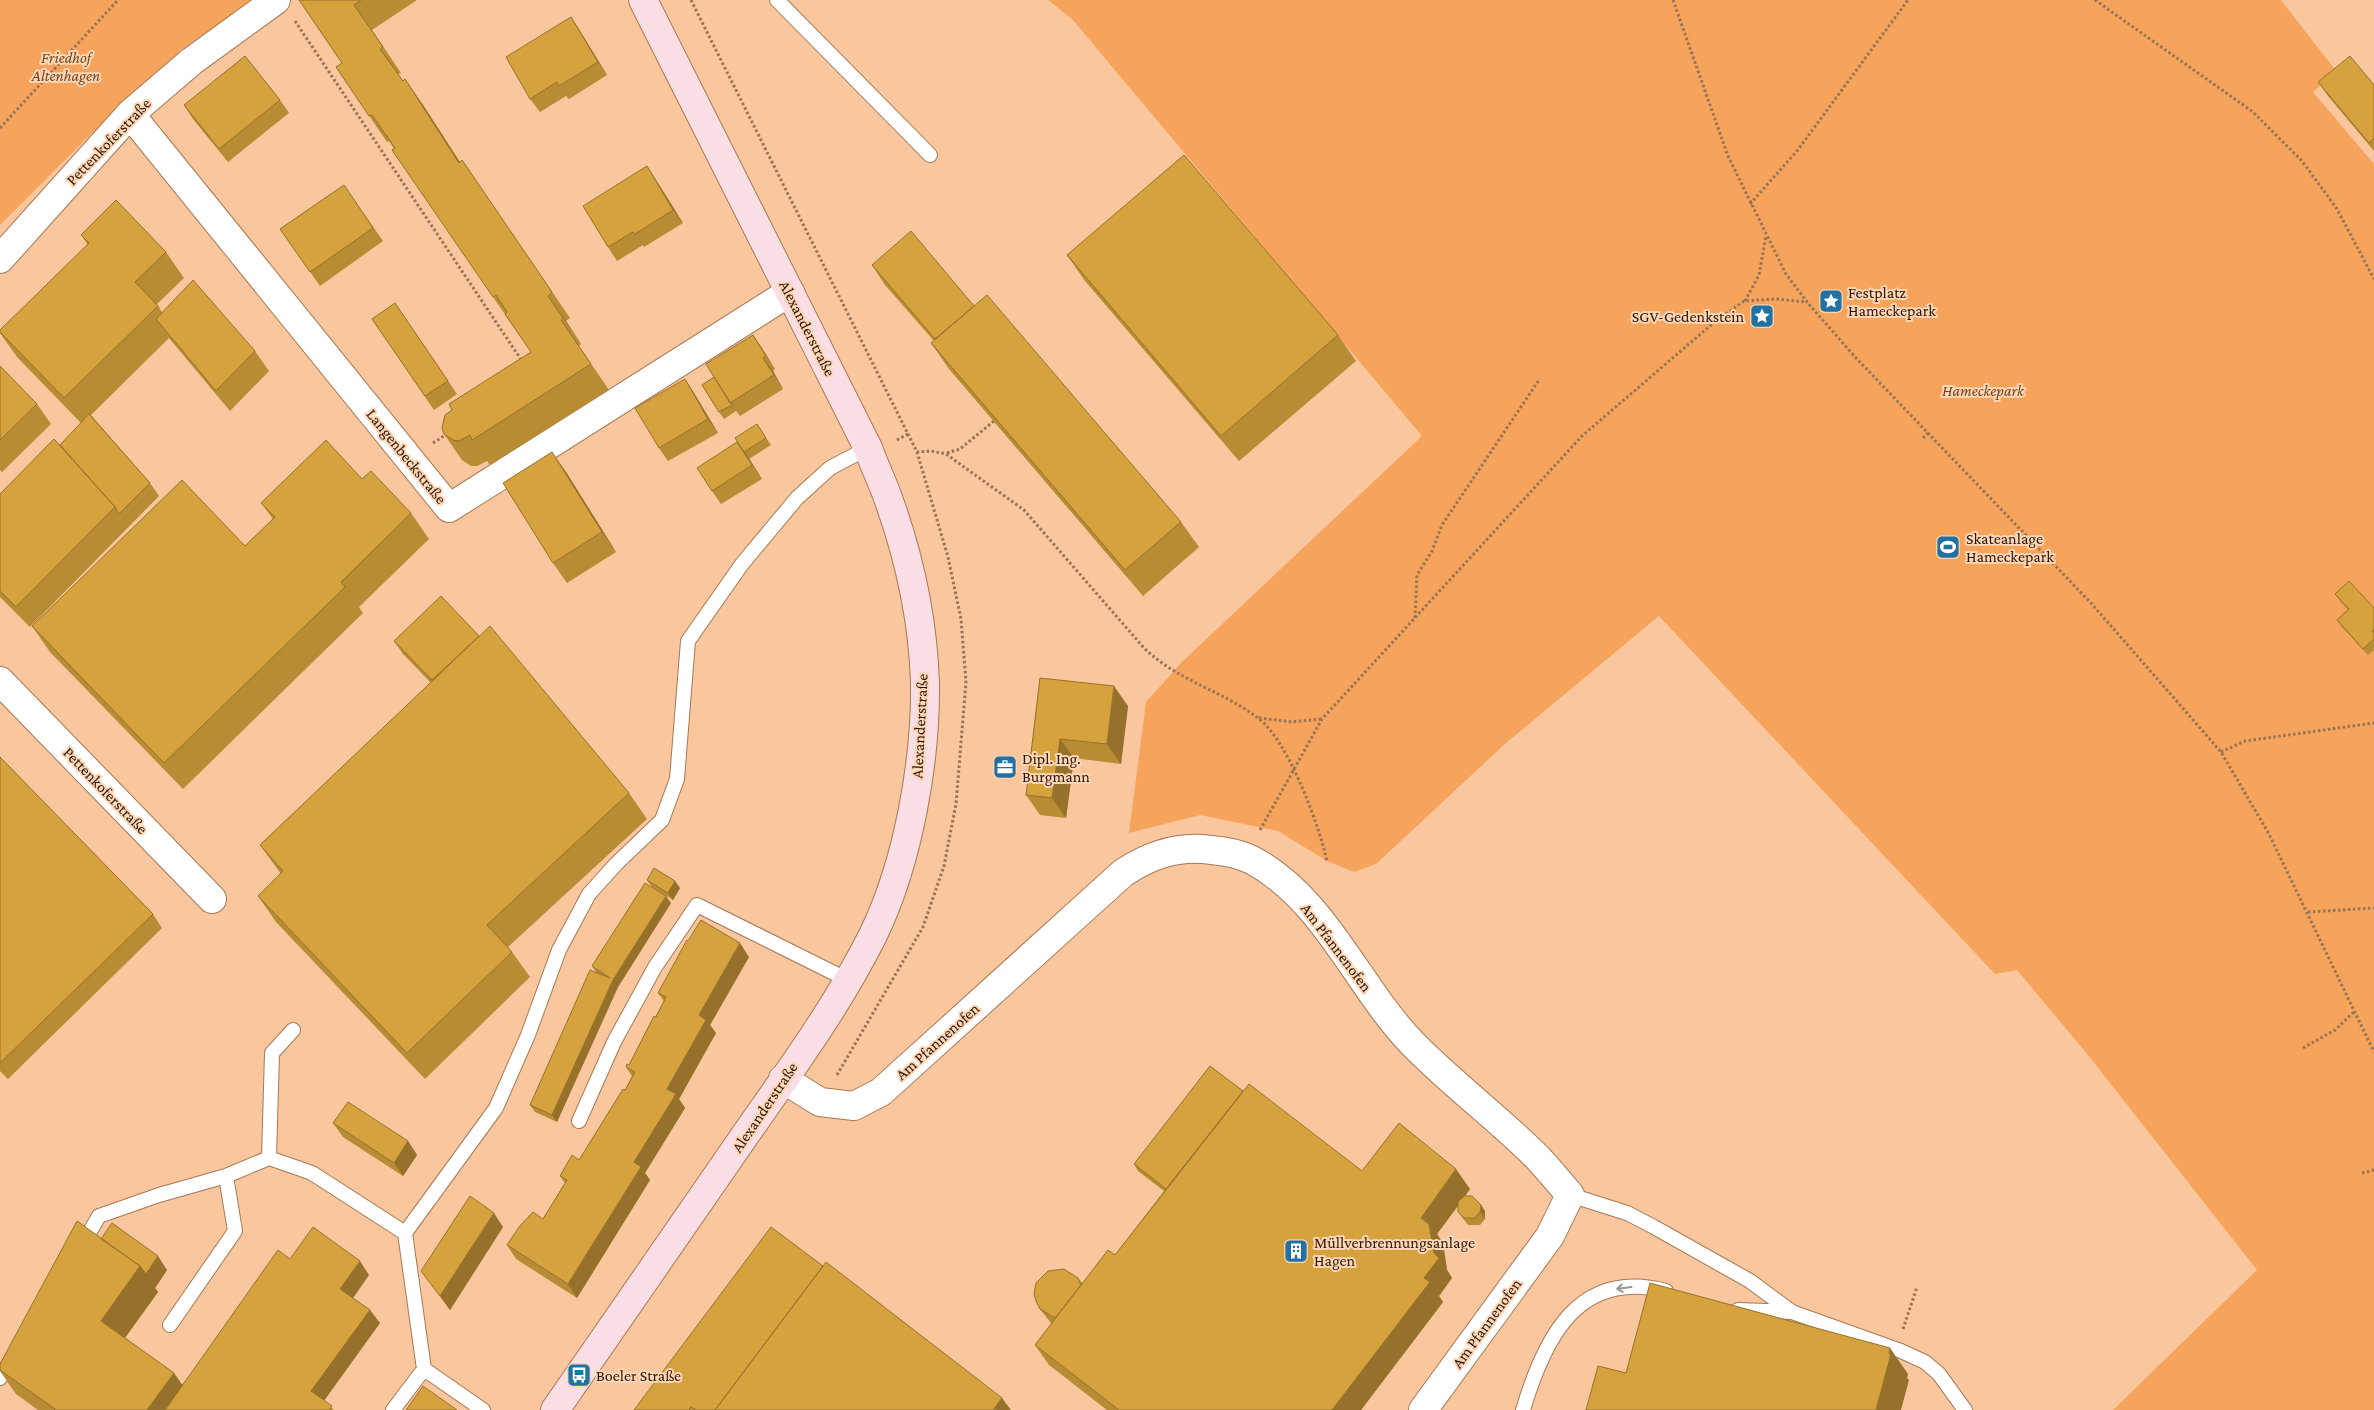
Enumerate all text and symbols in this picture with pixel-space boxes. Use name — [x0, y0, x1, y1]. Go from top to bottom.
park label: Friedhof Altenhagen — [31, 49, 100, 85]
street label: Pettenkoferstraße — [63, 94, 154, 188]
street label: Alexanderstraße — [776, 278, 839, 379]
place label: Festplatz Hameckepark — [1848, 284, 1936, 320]
place icon: Festplatz Hameckepark — [1818, 288, 1844, 314]
place icon: SGV-Gedenkstein — [1749, 303, 1775, 329]
place label: SGV-Gedenkstein — [1632, 308, 1744, 325]
park label: Hameckepark — [1942, 382, 2025, 400]
street label: Langenbeckstraße — [362, 406, 450, 508]
place label: Skateanlage Hameckepark — [1966, 530, 2054, 566]
sports icon: Skateanlage Hameckepark — [1935, 534, 1961, 560]
street label: Alexanderstraße — [908, 673, 931, 779]
street label: Pettenkoferstraße — [60, 743, 151, 837]
place label: Dipl. Ing. Burgmann — [1022, 750, 1090, 786]
office icon: Dipl. Ing. Burgmann — [992, 754, 1018, 780]
street label: Am Pfannenofen — [1298, 900, 1376, 995]
street label: Am Pfannenofen — [892, 999, 983, 1083]
street label: Alexanderstraße — [728, 1059, 801, 1156]
place label: Müllverbrennungsanlage Hagen — [1314, 1234, 1475, 1270]
building icon: Müllverbrennungsanlage Hagen — [1283, 1238, 1309, 1264]
street label: Am Pfannenofen — [1448, 1275, 1525, 1371]
one-way arrow — [1616, 1283, 1632, 1293]
bus stop icon: Boeler Straße — [566, 1362, 592, 1388]
place label: Boeler Straße — [596, 1367, 681, 1384]

